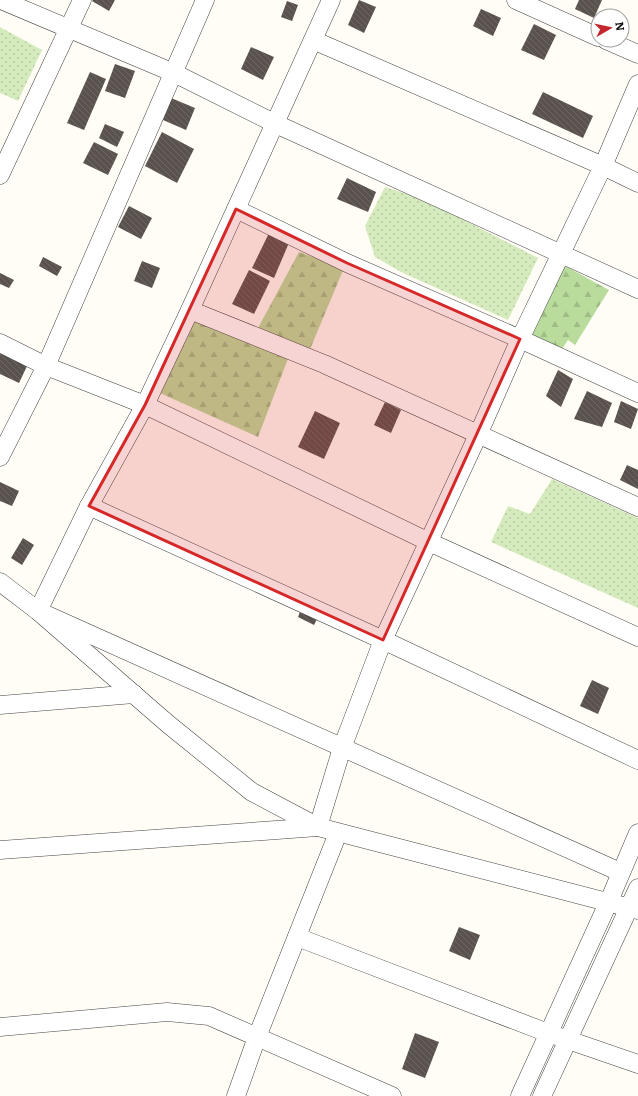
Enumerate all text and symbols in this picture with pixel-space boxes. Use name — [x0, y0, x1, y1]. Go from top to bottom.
north arrow — [590, 8, 630, 48]
text: N — [612, 20, 629, 32]

